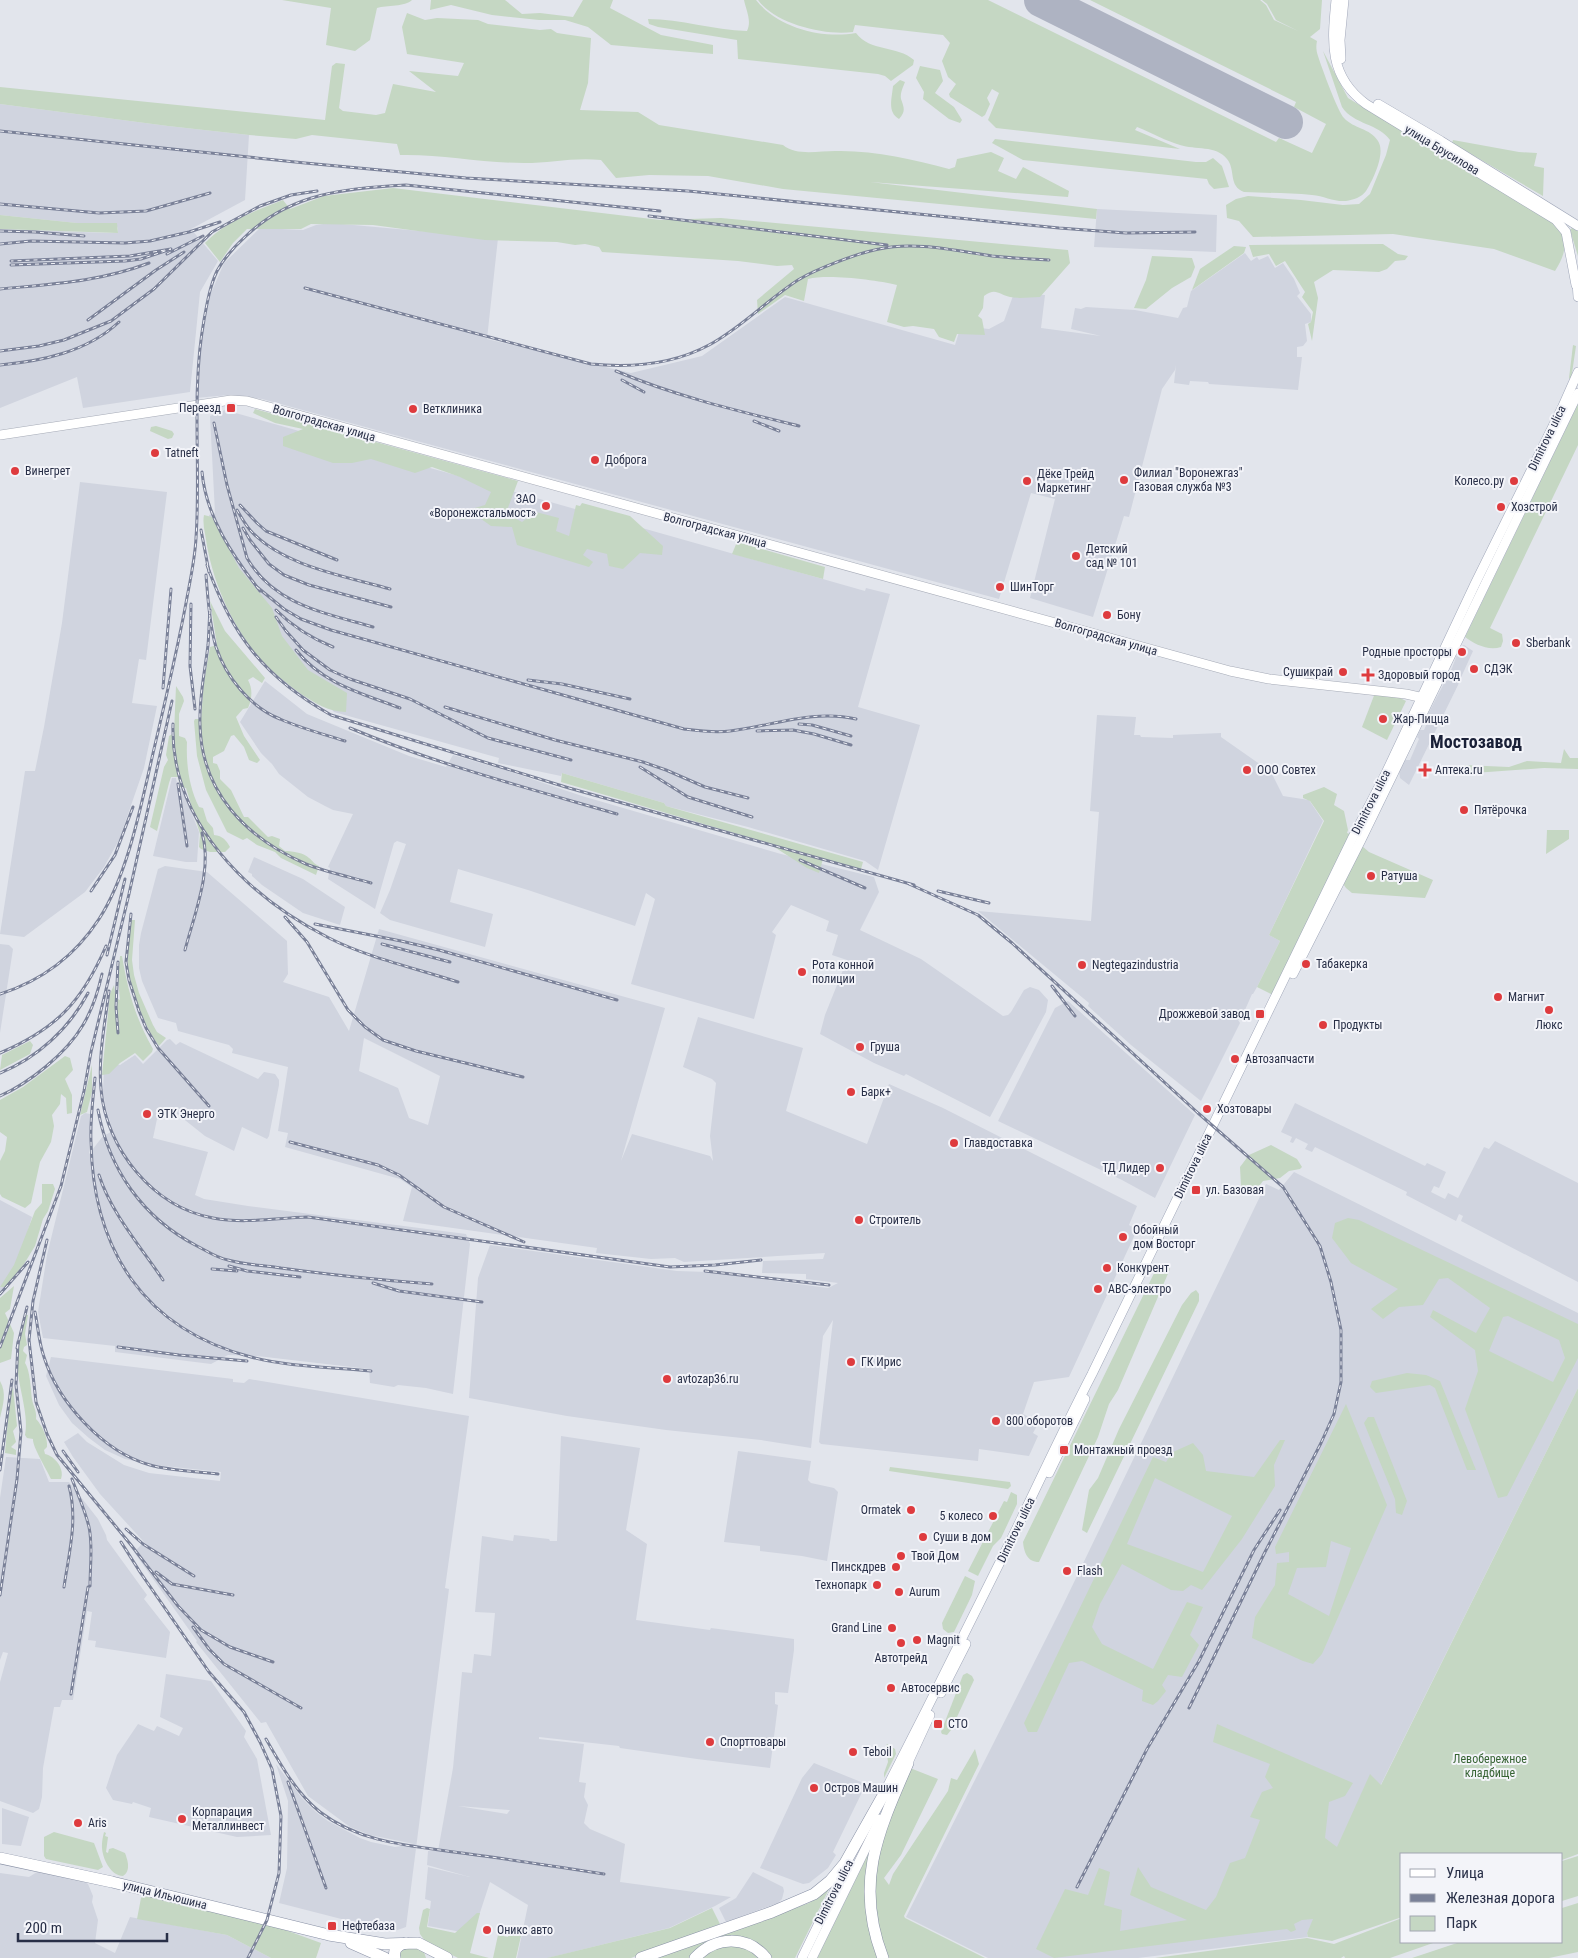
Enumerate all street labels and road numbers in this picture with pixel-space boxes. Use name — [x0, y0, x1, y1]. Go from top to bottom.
street label: улица Брусилова — [1402, 122, 1482, 178]
street label: Волгоградская улица — [271, 402, 377, 444]
street label: Dimitrova ulica — [1525, 403, 1569, 473]
street label: Волгоградская улица — [662, 509, 768, 551]
street label: Волгоградская улица — [1053, 616, 1159, 658]
street label: Dimitrova ulica — [1349, 767, 1393, 837]
street label: Dimitrova ulica — [1171, 1131, 1215, 1201]
street label: Dimitrova ulica — [994, 1495, 1038, 1565]
street label: Dimitrova ulica — [812, 1857, 856, 1927]
street label: улица Ильюшина — [122, 1878, 209, 1912]

